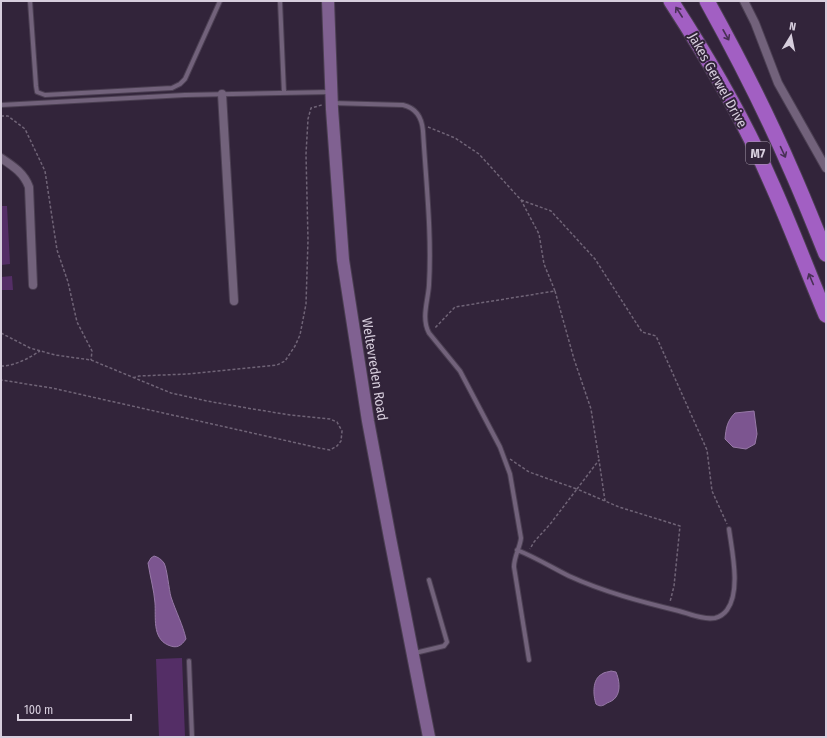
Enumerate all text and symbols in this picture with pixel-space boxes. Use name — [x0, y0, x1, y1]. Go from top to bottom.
one-way arrow — [675, 7, 683, 18]
north arrow — [771, 16, 811, 56]
text: N — [788, 20, 797, 34]
one-way arrow — [722, 29, 730, 41]
street label: Jakes Gerwel Drive — [684, 30, 751, 131]
road number: M7 — [746, 142, 770, 164]
one-way arrow — [780, 145, 787, 157]
one-way arrow — [807, 273, 814, 285]
street label: Weltevreden Road — [358, 316, 391, 422]
scale bar — [18, 696, 131, 722]
text: 100 m — [24, 703, 53, 717]

